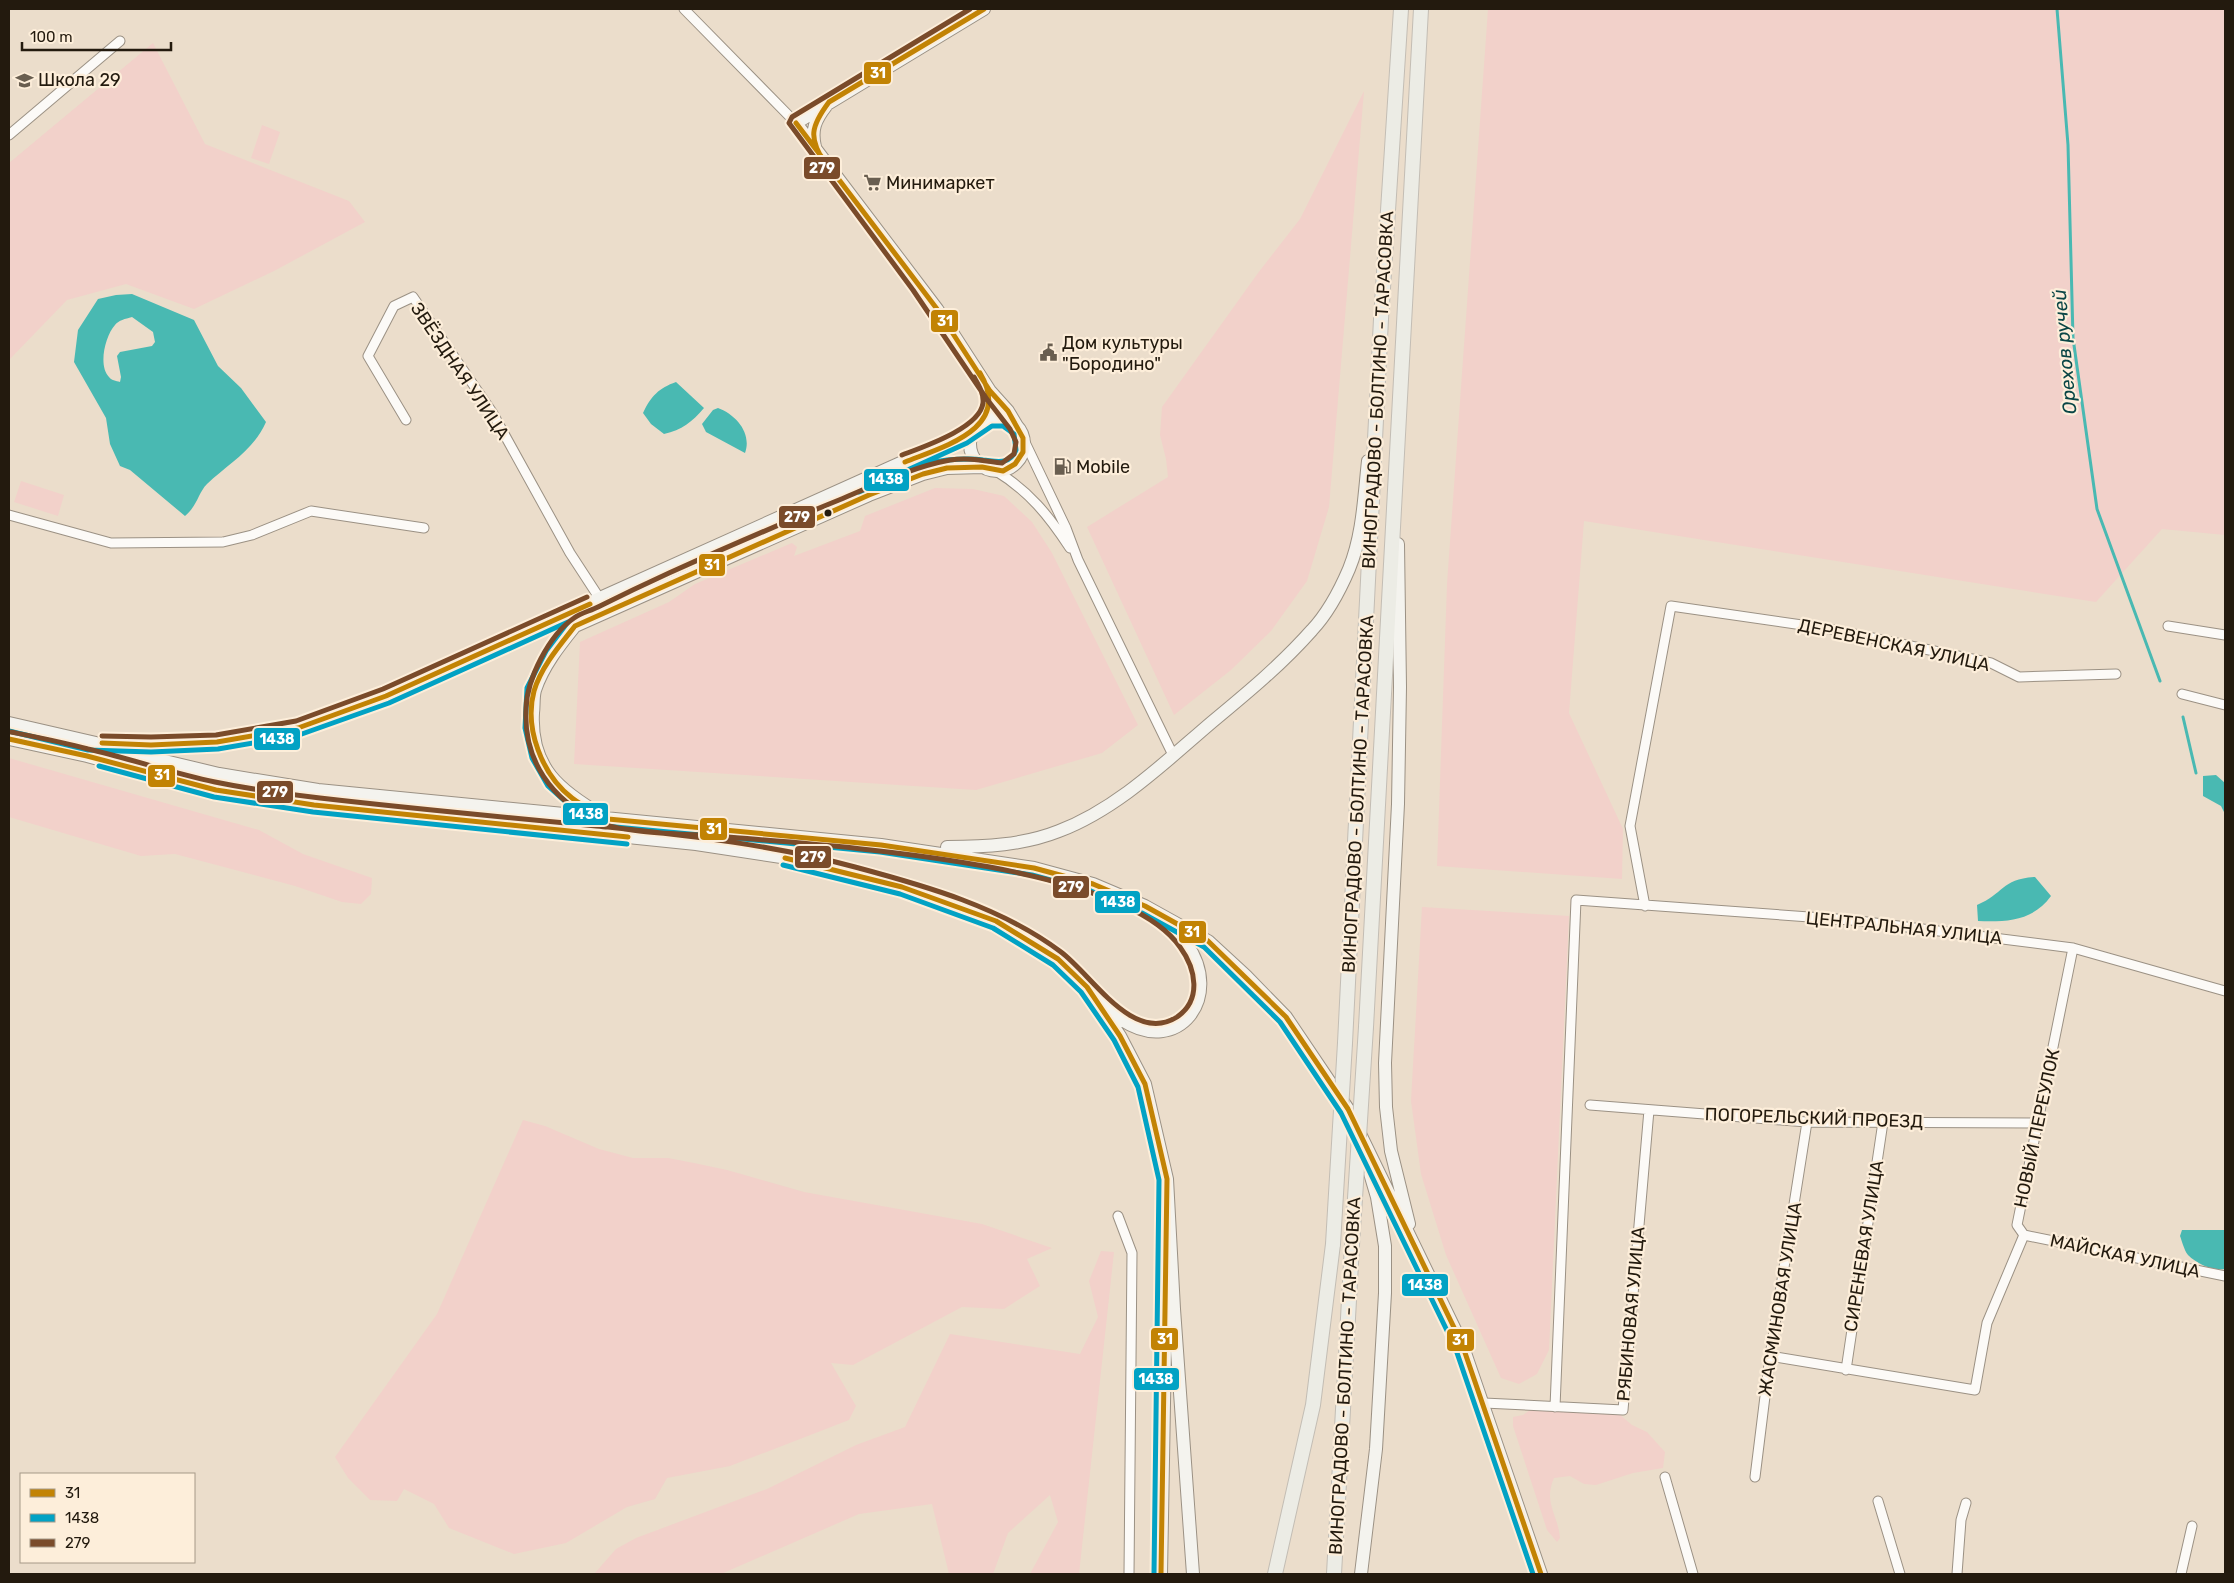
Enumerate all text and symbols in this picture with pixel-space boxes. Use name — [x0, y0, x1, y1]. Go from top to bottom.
scale bar — [22, 20, 171, 52]
text: 100 m — [30, 28, 72, 46]
line badge: 31 — [863, 61, 892, 85]
text: 31 — [870, 65, 886, 82]
place label: Школа 29 — [38, 69, 121, 91]
school or university icon: Школа 29 — [14, 70, 34, 90]
line badge: 279 — [803, 156, 841, 180]
text: 279 — [809, 160, 835, 177]
place label: Минимаркет — [886, 172, 995, 194]
supermarket icon: Минимаркет — [862, 173, 882, 193]
street label: ВИНОГРАДОВО - БОЛТИНО - ТАРАСОВКА — [1358, 210, 1398, 570]
water label: Орехов ручей — [2048, 288, 2081, 415]
street label: ЗВЁЗДНАЯ УЛИЦА — [406, 298, 514, 444]
line badge: 31 — [930, 309, 959, 333]
text: 31 — [937, 313, 953, 330]
place label: Дом культуры "Бородино" — [1062, 332, 1183, 375]
public building icon: Дом культуры "Бородино" — [1038, 343, 1058, 363]
place label: Mobile — [1076, 456, 1130, 478]
fuel station icon: Mobile — [1052, 457, 1072, 477]
line badge: 1438 — [863, 468, 910, 492]
text: 1438 — [868, 471, 904, 488]
line badge: 279 — [778, 505, 816, 529]
unlabelled marker — [823, 508, 833, 518]
text: 279 — [784, 509, 810, 526]
line badge: 31 — [698, 553, 726, 577]
text: 31 — [704, 557, 720, 574]
street label: ВИНОГРАДОВО - БОЛТИНО - ТАРАСОВКА — [1338, 614, 1378, 974]
street label: ДЕРЕВЕНСКАЯ УЛИЦА — [1796, 614, 1992, 676]
line badge: 1438 — [253, 727, 301, 751]
text: 1438 — [259, 731, 295, 748]
line badge: 31 — [147, 764, 176, 788]
text: 31 — [154, 767, 170, 784]
line badge: 279 — [256, 780, 294, 804]
text: 279 — [262, 784, 288, 801]
line badge: 1438 — [562, 802, 609, 826]
text: 1438 — [568, 806, 604, 823]
line badge: 31 — [699, 817, 728, 841]
text: 31 — [706, 821, 722, 838]
line badge: 279 — [794, 845, 832, 869]
text: 279 — [800, 849, 826, 866]
line badge: 279 — [1052, 875, 1090, 899]
text: 279 — [1058, 879, 1084, 896]
line badge: 1438 — [1094, 890, 1141, 914]
text: 1438 — [1100, 894, 1136, 911]
street label: ЦЕНТРАЛЬНАЯ УЛИЦА — [1805, 907, 2003, 949]
line badge: 31 — [1178, 920, 1207, 944]
text: 31 — [1184, 924, 1200, 941]
street label: НОВЫЙ ПЕРЕУЛОК — [2009, 1046, 2065, 1210]
street label: ПОГОРЕЛЬСКИЙ ПРОЕЗД — [1704, 1103, 1924, 1133]
street label: СИРЕНЕВАЯ УЛИЦА — [1840, 1159, 1888, 1333]
street label: ВИНОГРАДОВО - БОЛТИНО - ТАРАСОВКА — [1325, 1196, 1365, 1556]
street label: ЖАСМИНОВАЯ УЛИЦА — [1754, 1200, 1806, 1398]
street label: РЯБИНОВАЯ УЛИЦА — [1612, 1226, 1650, 1402]
street label: МАЙСКАЯ УЛИЦА — [2048, 1229, 2202, 1283]
line badge: 1438 — [1401, 1273, 1449, 1297]
text: 1438 — [1407, 1277, 1443, 1294]
line badge: 31 — [1150, 1327, 1179, 1351]
line badge: 31 — [1446, 1328, 1475, 1352]
text: 31 — [1157, 1331, 1173, 1348]
text: 31 — [1452, 1332, 1468, 1349]
line badge: 1438 — [1133, 1367, 1180, 1391]
text: 1438 — [1138, 1371, 1174, 1388]
legend — [20, 1473, 195, 1563]
text: 31 — [65, 1484, 80, 1502]
text: 1438 — [65, 1509, 99, 1527]
text: 279 — [65, 1534, 91, 1552]

